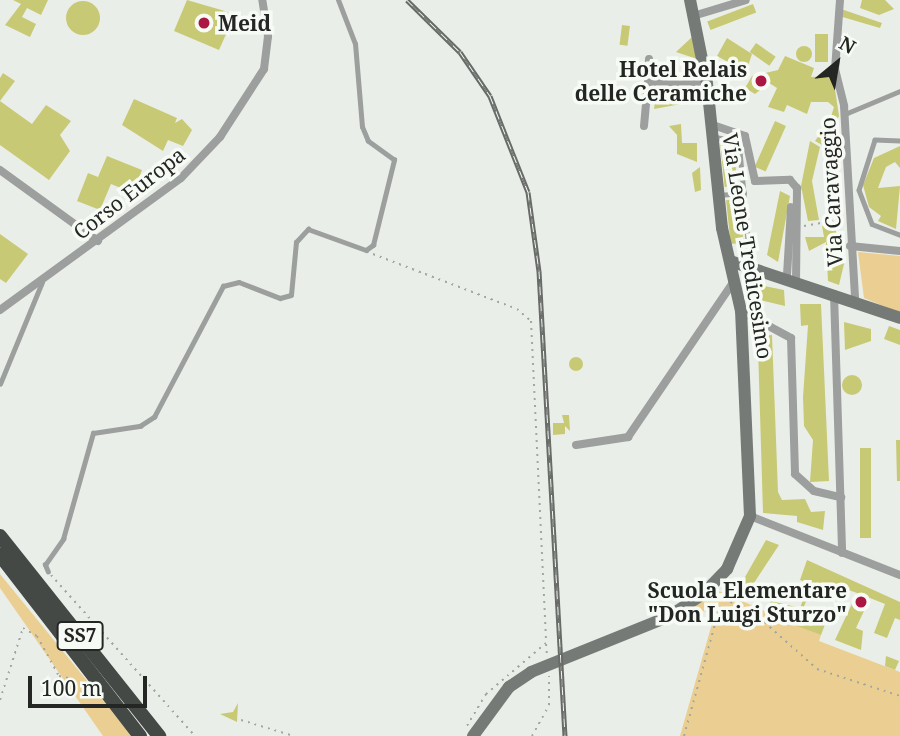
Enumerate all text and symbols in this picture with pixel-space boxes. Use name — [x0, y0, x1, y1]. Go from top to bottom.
place label: Meid — [218, 10, 271, 36]
marker: Meid — [196, 15, 212, 31]
north arrow — [802, 28, 872, 98]
text: N — [835, 30, 860, 60]
place label: Hotel Relais delle Ceramiche — [575, 56, 747, 106]
marker: Hotel Relais delle Ceramiche — [753, 73, 769, 89]
street label: Via Caravaggio — [815, 117, 847, 267]
street label: Via Leone Tredicesimo — [718, 131, 778, 361]
street label: Corso Europa — [68, 141, 190, 245]
place label: Scuola Elementare "Don Luigi Sturzo" — [647, 577, 847, 627]
marker: Scuola Elementare "Don Luigi Sturzo" — [853, 594, 869, 610]
road number: SS7 — [56, 621, 104, 652]
scale bar — [32, 662, 150, 706]
text: 100 m — [41, 674, 102, 702]

